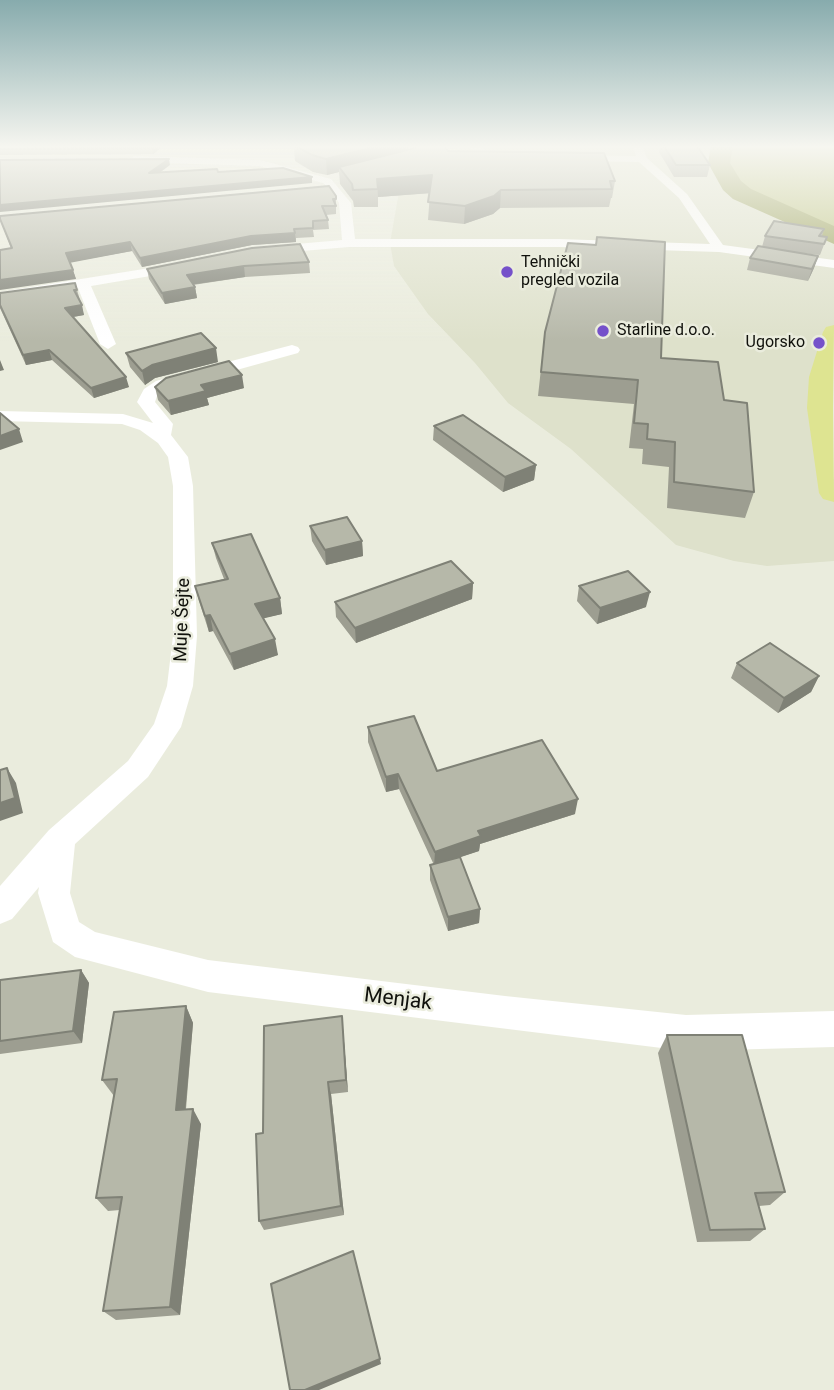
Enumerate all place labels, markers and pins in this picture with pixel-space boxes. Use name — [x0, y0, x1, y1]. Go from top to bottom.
place label: Tehnički pregled vozila — [521, 253, 619, 291]
marker: Tehnički pregled vozila — [499, 264, 515, 280]
place label: Starline d.o.o. — [617, 321, 715, 341]
marker: Starline d.o.o. — [595, 323, 611, 339]
place label: Ugorsko — [746, 333, 805, 353]
marker: Ugorsko — [811, 335, 827, 351]

